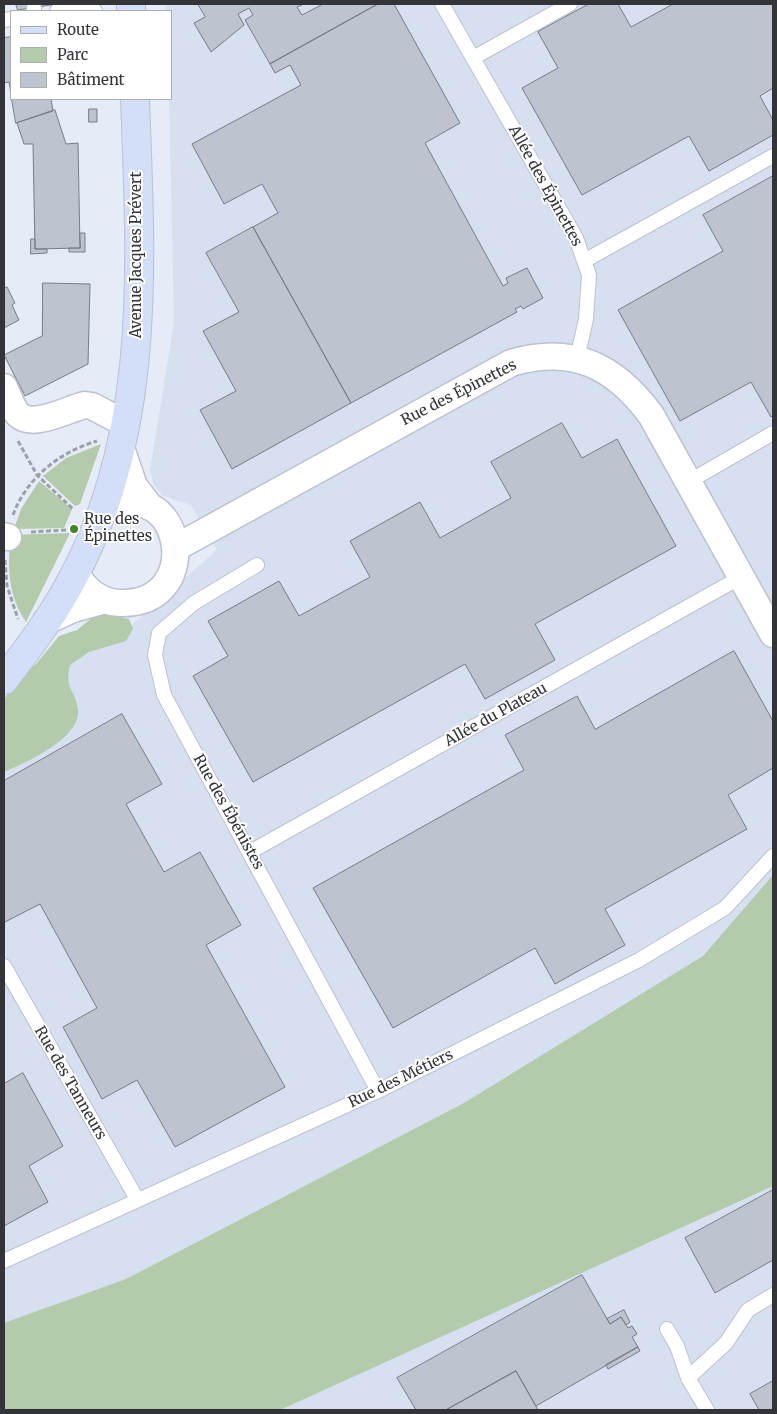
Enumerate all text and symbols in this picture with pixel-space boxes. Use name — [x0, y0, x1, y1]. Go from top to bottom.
legend — [10, 10, 172, 100]
text: Route — [57, 20, 99, 39]
text: Parc — [57, 45, 88, 64]
text: Bâtiment — [57, 70, 124, 89]
street label: Allée des Épinettes — [504, 122, 586, 250]
street label: Avenue Jacques Prévert — [128, 172, 146, 338]
street label: Rue des Épinettes — [398, 356, 520, 430]
place label: Rue des Épinettes — [84, 511, 152, 546]
marker: Rue des Épinettes — [68, 523, 80, 535]
street label: Allée du Plateau — [442, 679, 550, 751]
street label: Rue des Ébénistes — [189, 751, 267, 873]
street label: Rue des Tanneurs — [30, 1023, 110, 1143]
street label: Rue des Métiers — [346, 1046, 456, 1112]

